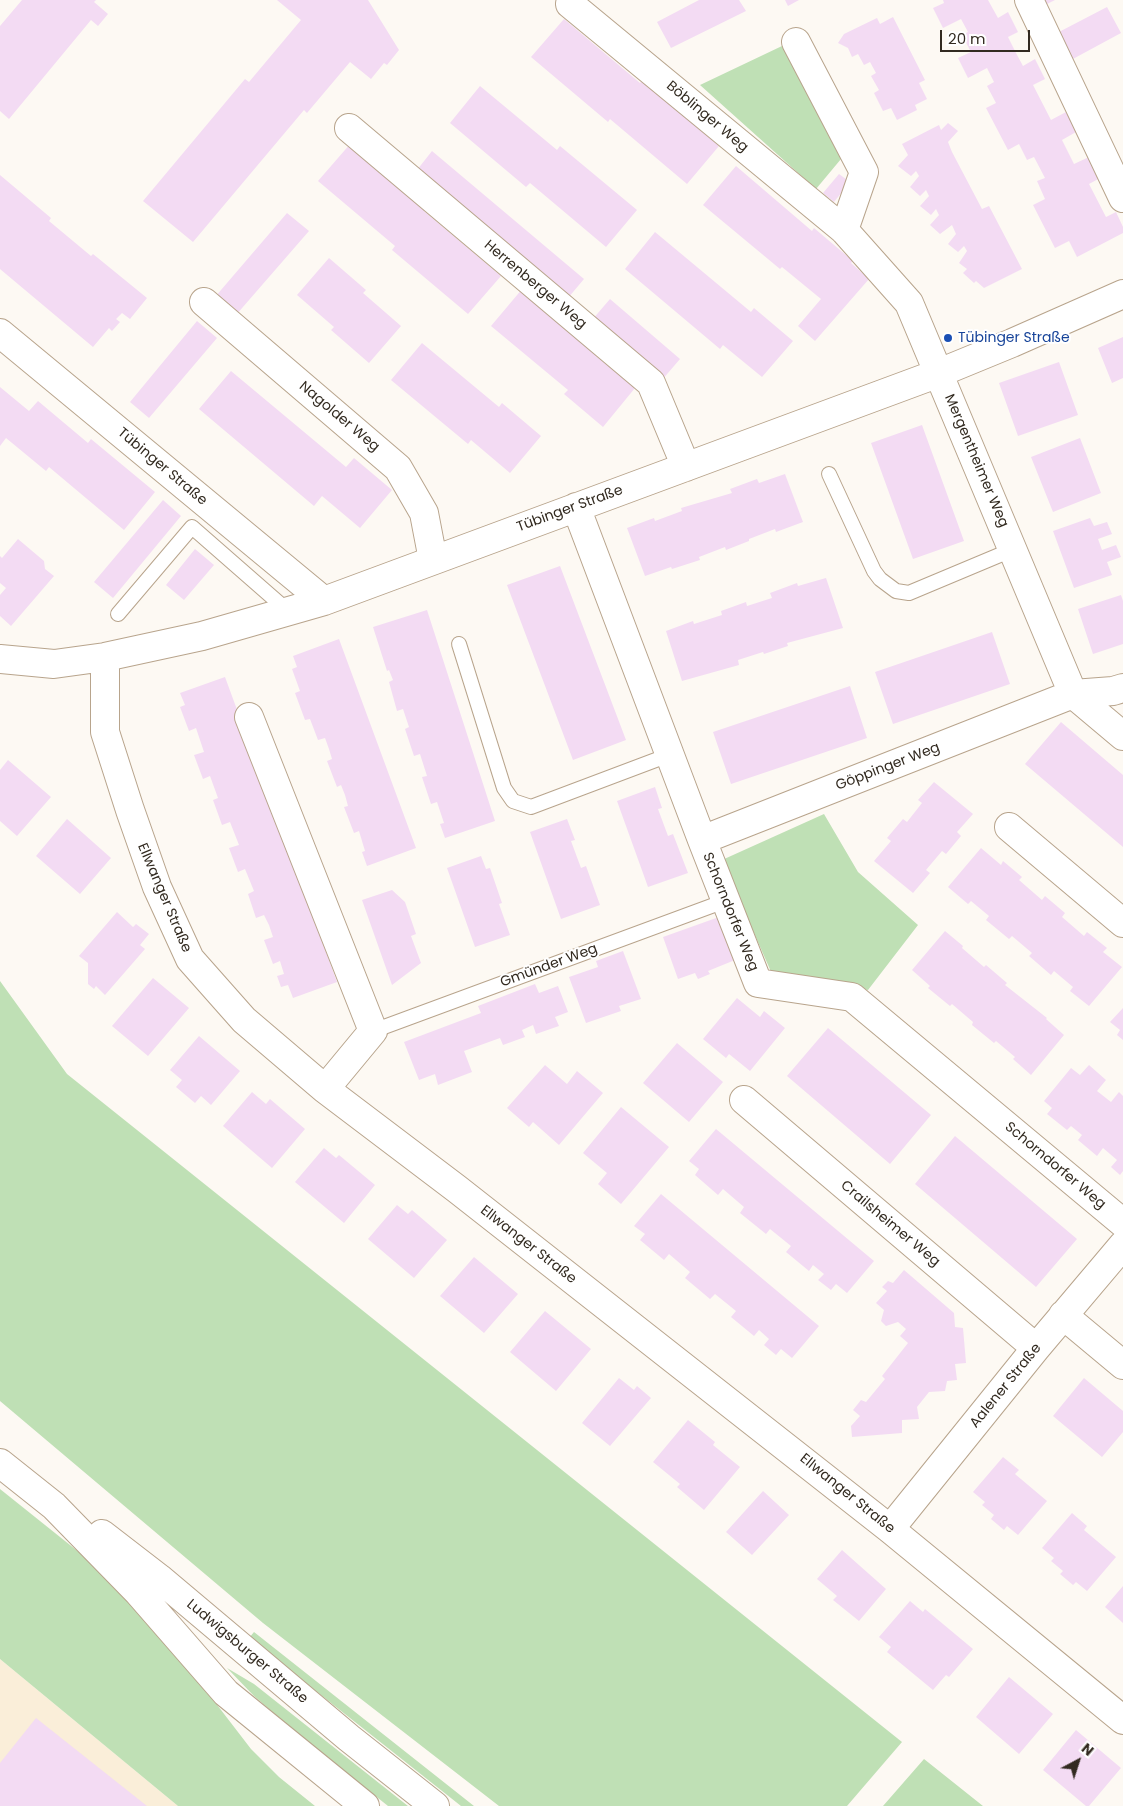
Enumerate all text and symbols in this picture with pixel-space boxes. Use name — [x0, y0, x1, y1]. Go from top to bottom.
scale bar — [943, 20, 1033, 52]
text: 20 m — [948, 28, 986, 49]
street label: Böblinger Weg — [663, 78, 751, 156]
street label: Herrenberger Weg — [480, 237, 590, 333]
place label: Tübinger Straße — [958, 330, 1070, 346]
marker: Tübinger Straße — [942, 332, 954, 344]
street label: Nagolder Weg — [295, 378, 383, 456]
street label: Mergentheimer Weg — [940, 392, 1012, 530]
street label: Tübinger Straße — [114, 425, 210, 509]
street label: Tübinger Straße — [515, 482, 625, 536]
street label: Göppinger Weg — [834, 739, 942, 795]
street label: Ellwanger Straße — [133, 841, 195, 955]
street label: Schorndorfer Weg — [699, 850, 761, 974]
street label: Gmünder Weg — [498, 941, 600, 991]
street label: Schorndorfer Weg — [1001, 1119, 1109, 1213]
street label: Crailsheimer Weg — [837, 1178, 943, 1270]
street label: Ellwanger Straße — [477, 1202, 579, 1288]
street label: Aalener Straße — [967, 1340, 1045, 1432]
street label: Ellwanger Straße — [796, 1451, 898, 1537]
street label: Ludwigsburger Straße — [183, 1596, 311, 1708]
north arrow — [1053, 1736, 1103, 1786]
text: N — [1077, 1738, 1098, 1761]

